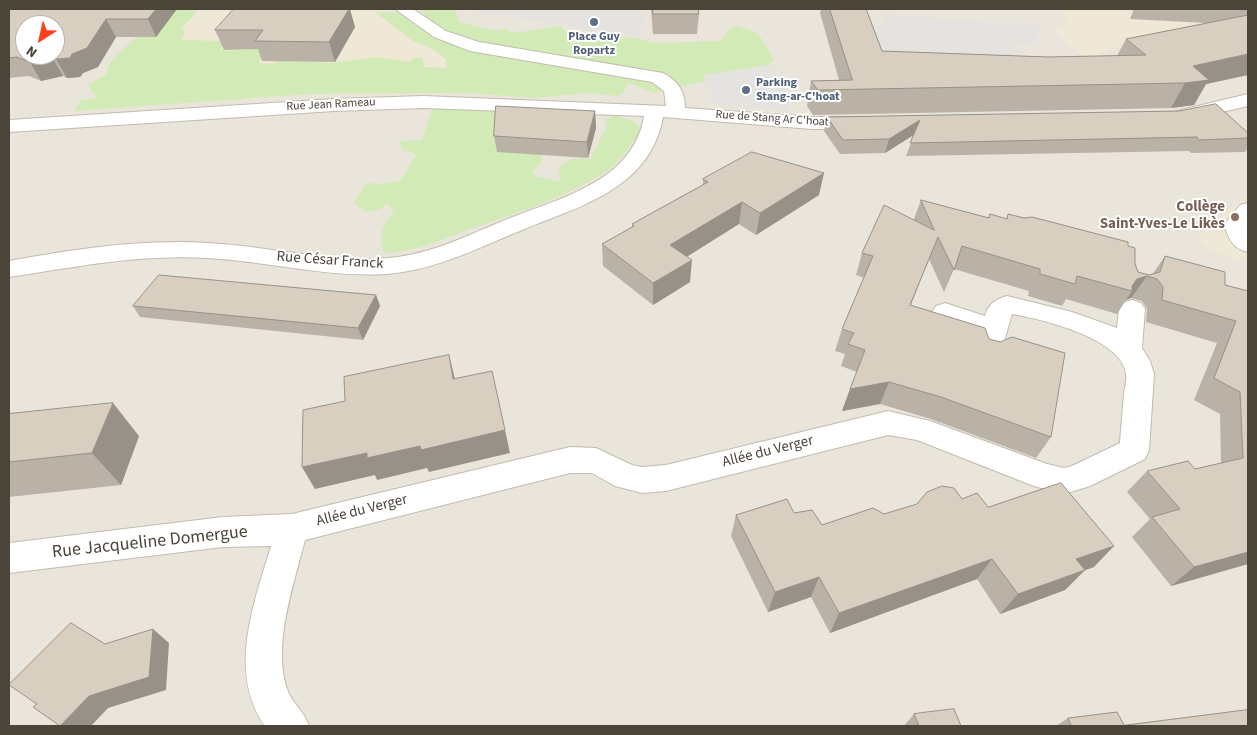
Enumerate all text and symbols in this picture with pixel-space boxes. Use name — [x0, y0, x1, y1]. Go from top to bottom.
north arrow — [15, 15, 65, 65]
marker: Place Guy Ropartz — [588, 16, 600, 28]
place label: Place Guy Ropartz — [568, 30, 620, 58]
text: N — [22, 41, 42, 62]
place label: Parking Stang-ar-C'hoat — [756, 76, 840, 104]
marker: Parking Stang-ar-C'hoat — [740, 84, 752, 96]
street label: Rue Jean Rameau — [286, 95, 376, 115]
street label: Rue de Stang Ar C'hoat — [715, 108, 829, 130]
place label: Collège Saint-Yves-Le Likès — [1100, 199, 1225, 234]
marker: Collège Saint-Yves-Le Likès — [1229, 211, 1241, 223]
street label: Rue César Franck — [276, 248, 384, 274]
street label: Allée du Verger — [721, 432, 815, 472]
street label: Allée du Verger — [315, 491, 409, 531]
street label: Rue Jacqueline Domergue — [51, 522, 249, 564]

